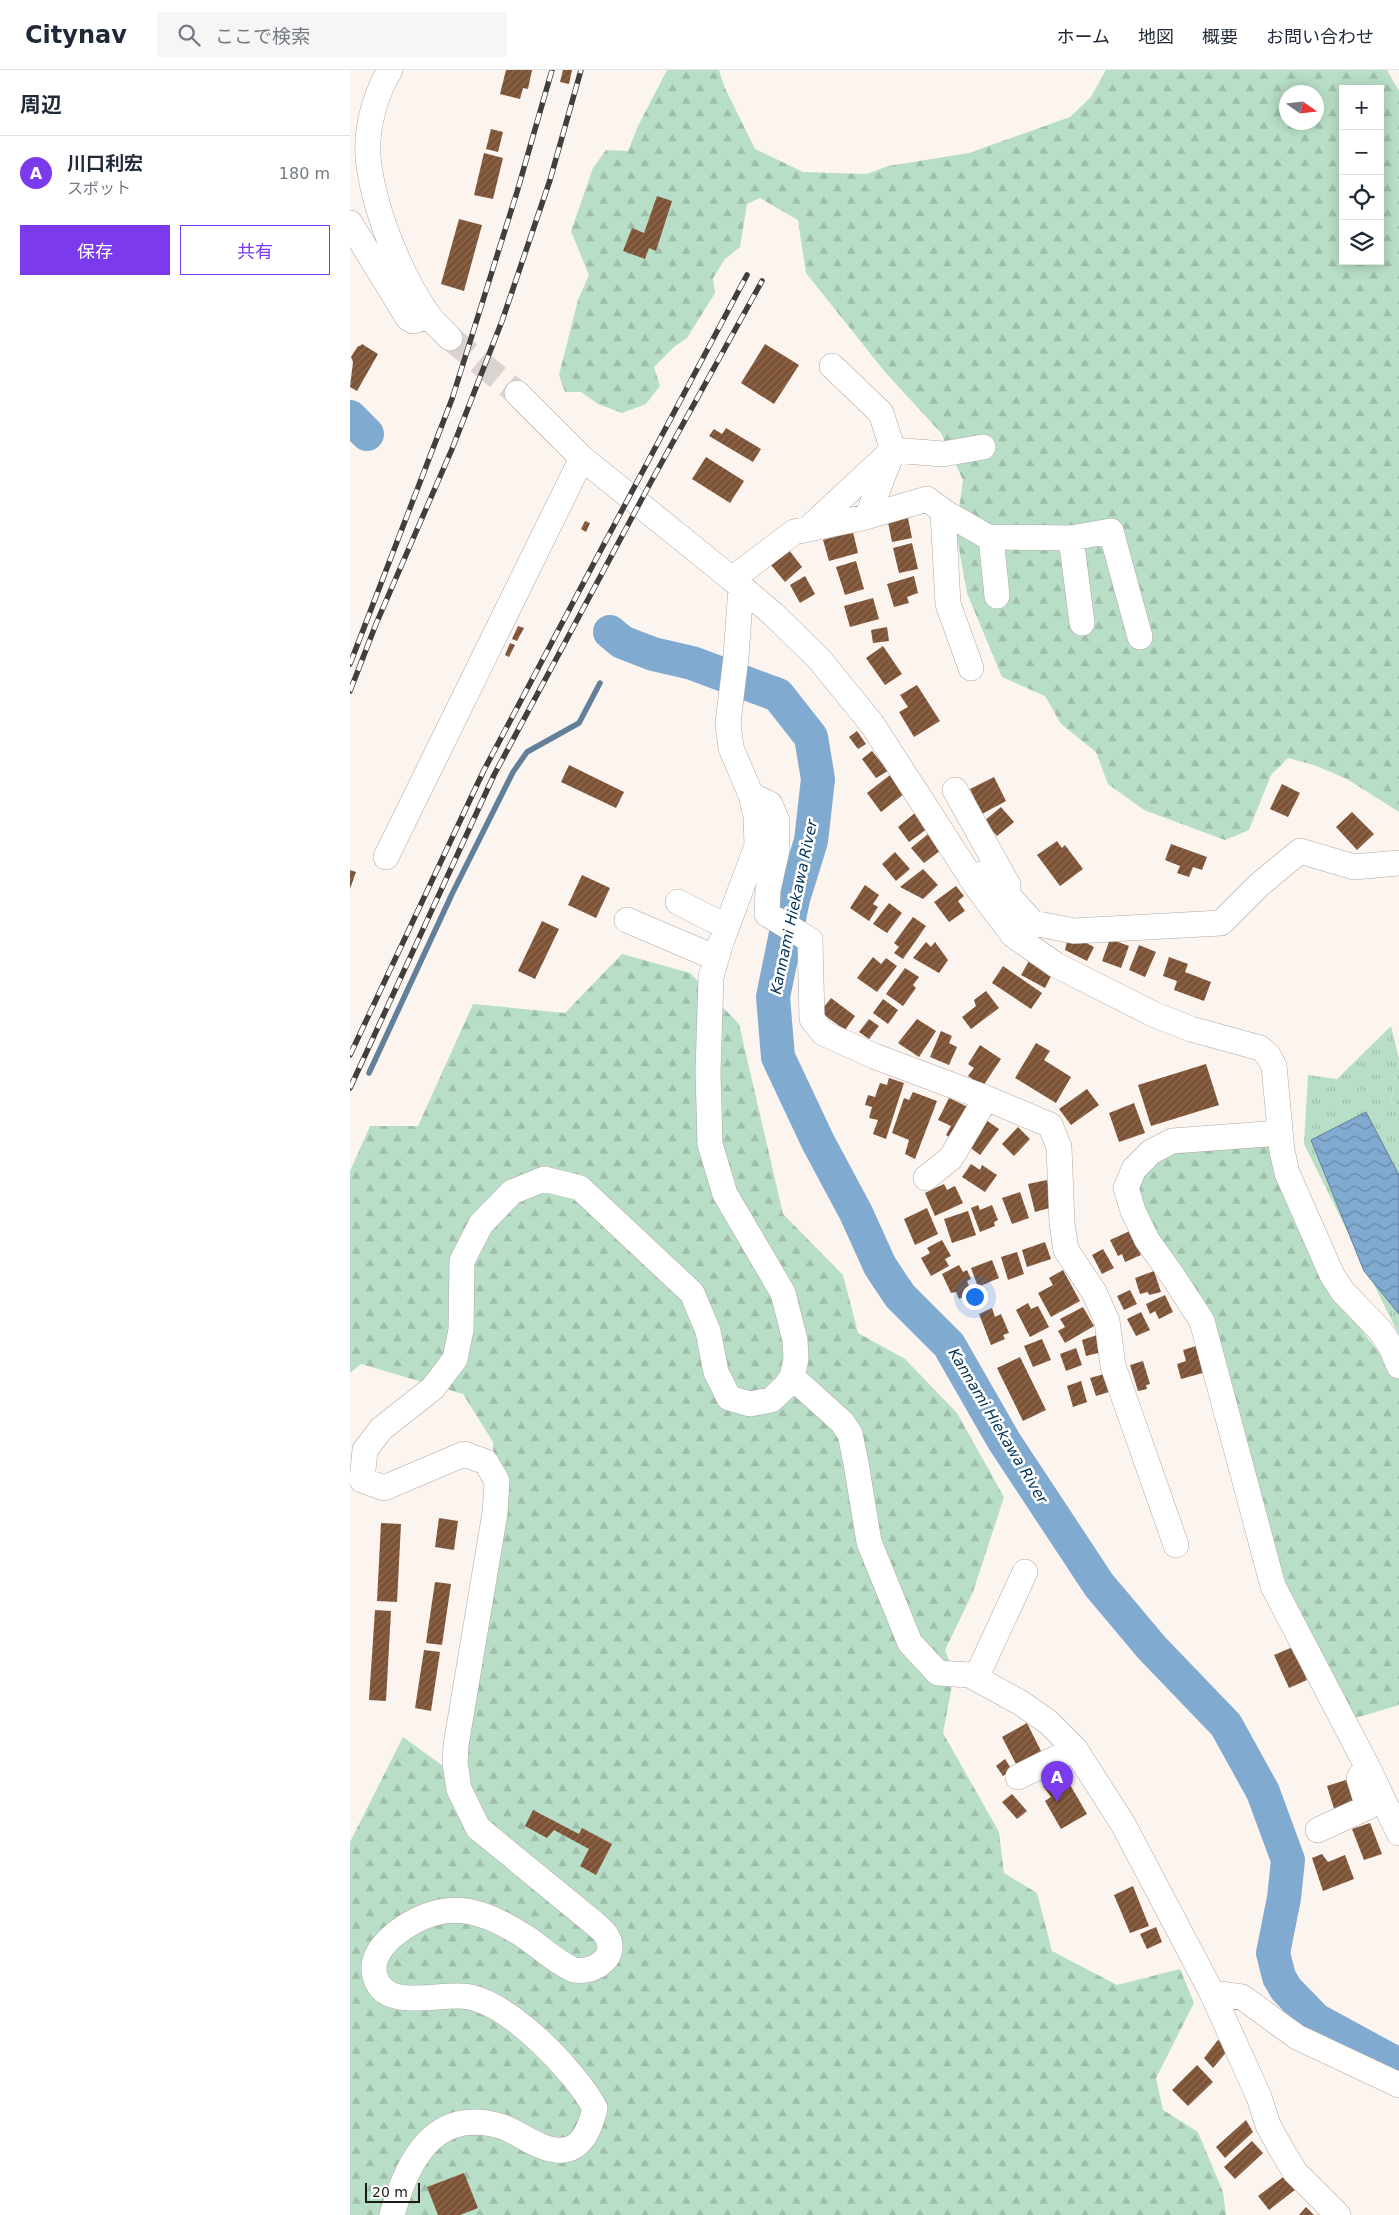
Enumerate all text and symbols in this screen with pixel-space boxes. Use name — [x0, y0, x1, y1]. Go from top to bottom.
search box — [157, 12, 507, 57]
text: Citynav — [25, 21, 127, 49]
icon: search — [175, 21, 203, 49]
text: ここで検索 — [215, 25, 310, 47]
text: ホーム — [1057, 26, 1110, 47]
text: 地図 — [1138, 26, 1174, 47]
text: 概要 — [1202, 26, 1238, 47]
text: お問い合わせ — [1266, 26, 1374, 47]
north arrow — [1279, 85, 1324, 130]
map controls — [1339, 85, 1384, 265]
button: + — [1339, 85, 1384, 130]
text: 周辺 — [20, 93, 62, 117]
button: − — [1339, 130, 1384, 175]
text: 川口利宏 — [67, 152, 143, 174]
text: A — [30, 164, 42, 183]
text: 180 m — [279, 164, 330, 183]
button: locate — [1339, 175, 1384, 220]
text: スポット — [67, 179, 131, 198]
button: layers — [1339, 220, 1384, 265]
button: 保存 — [20, 225, 170, 275]
button: 共有 — [180, 225, 330, 275]
water label: Kannami Hiekawa River — [767, 817, 821, 996]
your location — [962, 1284, 988, 1310]
water label: Kannami Hiekawa River — [944, 1345, 1052, 1508]
pin: A — [1041, 1761, 1073, 1802]
scale bar — [365, 2180, 420, 2203]
text: 20 m — [372, 2184, 408, 2200]

